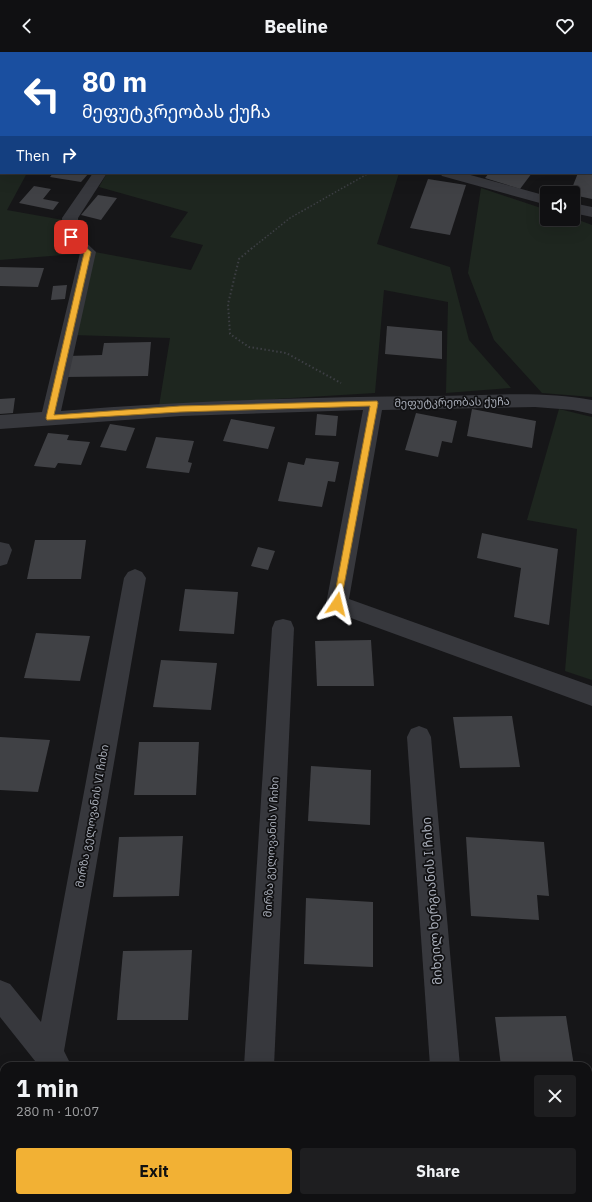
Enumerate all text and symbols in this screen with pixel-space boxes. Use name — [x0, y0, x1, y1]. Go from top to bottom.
icon: back — [16, 15, 38, 37]
text: Beeline — [264, 15, 328, 38]
icon: heart — [554, 15, 576, 37]
text: 80 m — [82, 63, 147, 100]
icon: left — [16, 68, 68, 120]
text: მეფუტკრეობას ქუჩა — [82, 100, 271, 123]
icon: right — [58, 144, 80, 166]
text: Then — [16, 146, 50, 165]
map controls — [540, 186, 580, 226]
button: sound — [540, 186, 580, 226]
pin — [54, 220, 88, 254]
icon: arrive — [60, 226, 82, 248]
street label: მეფუტკრეობას ქუჩა — [394, 394, 510, 410]
position arrow — [316, 583, 358, 625]
street label: მირზა გელოვანის VI ჩიხი — [73, 743, 111, 889]
street label: მირზა გელოვანის V ჩიხი — [260, 776, 282, 918]
street label: მიხეილ ხერგიანის I ჩიხი — [418, 817, 446, 985]
text: 1 min — [16, 1072, 79, 1104]
button: close — [534, 1075, 576, 1117]
text: 280 m · 10:07 — [16, 1103, 99, 1120]
button: Exit — [16, 1148, 292, 1194]
button: Share — [300, 1148, 576, 1194]

